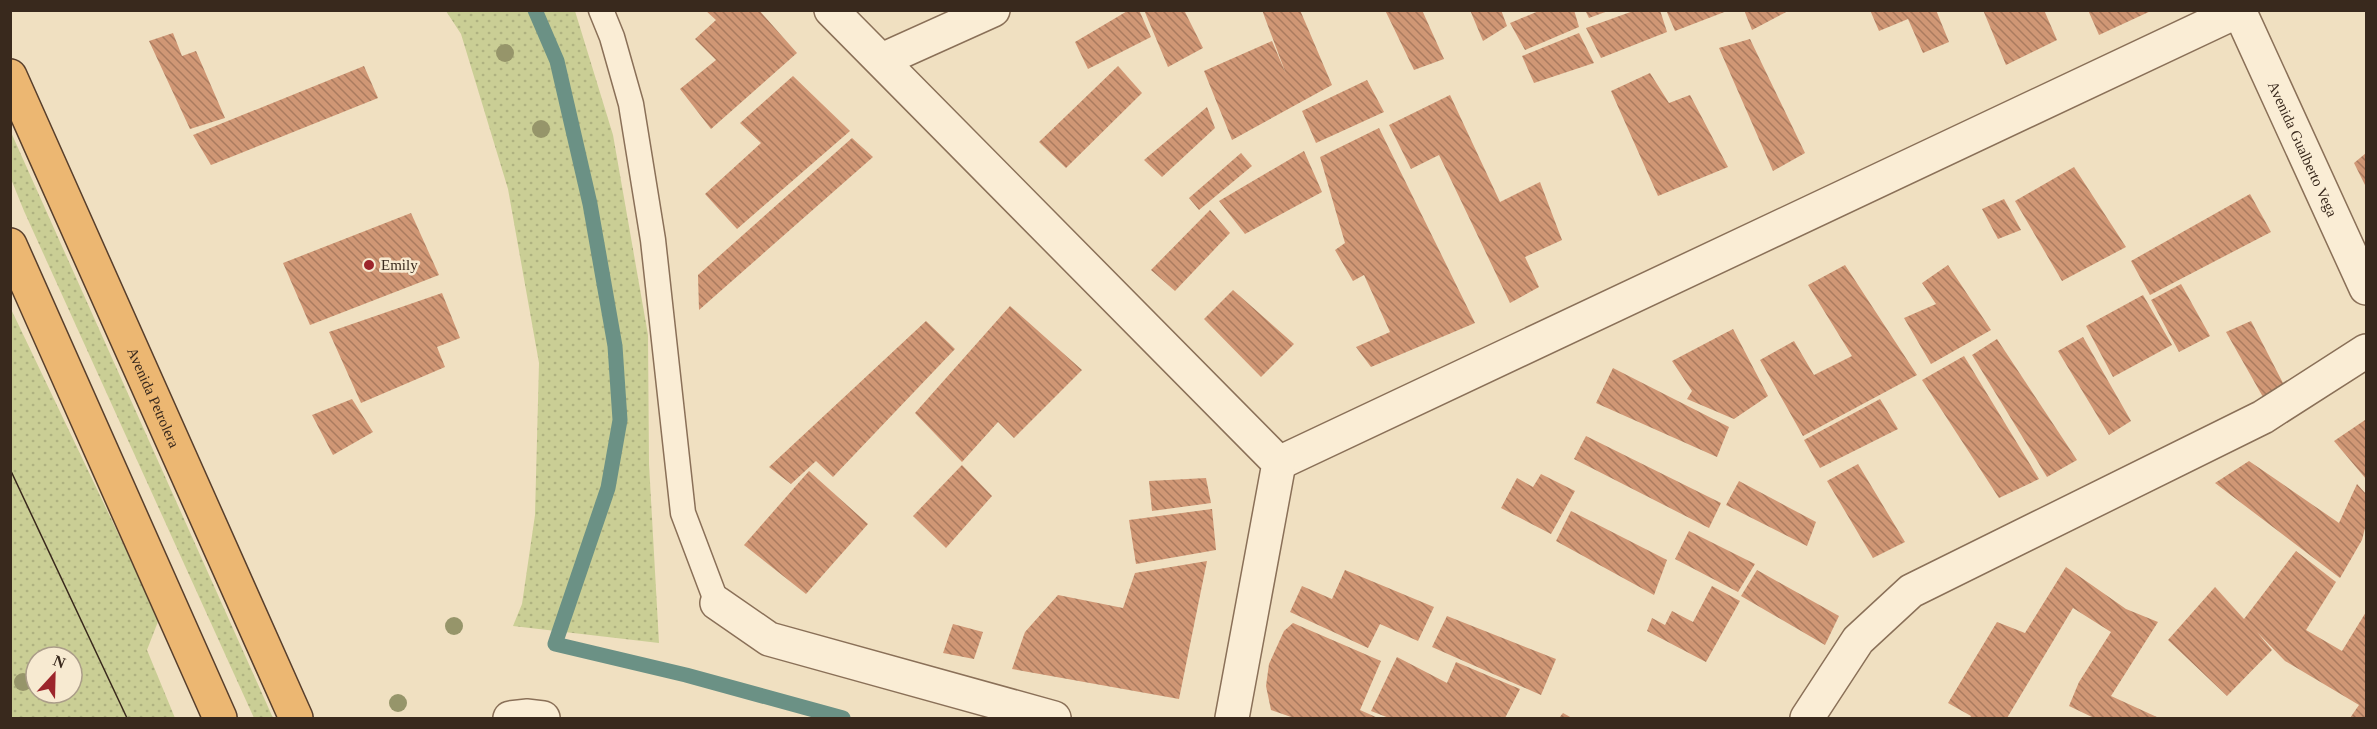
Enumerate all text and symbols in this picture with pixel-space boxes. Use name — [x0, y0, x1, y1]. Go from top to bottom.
street label: Avenida Gualberto Vega — [2265, 79, 2341, 220]
place label: Emily — [381, 257, 418, 273]
marker: Emily — [362, 258, 376, 272]
street label: Avenida Petrolera — [124, 345, 183, 450]
north arrow — [24, 645, 84, 705]
text: N — [51, 652, 68, 672]

